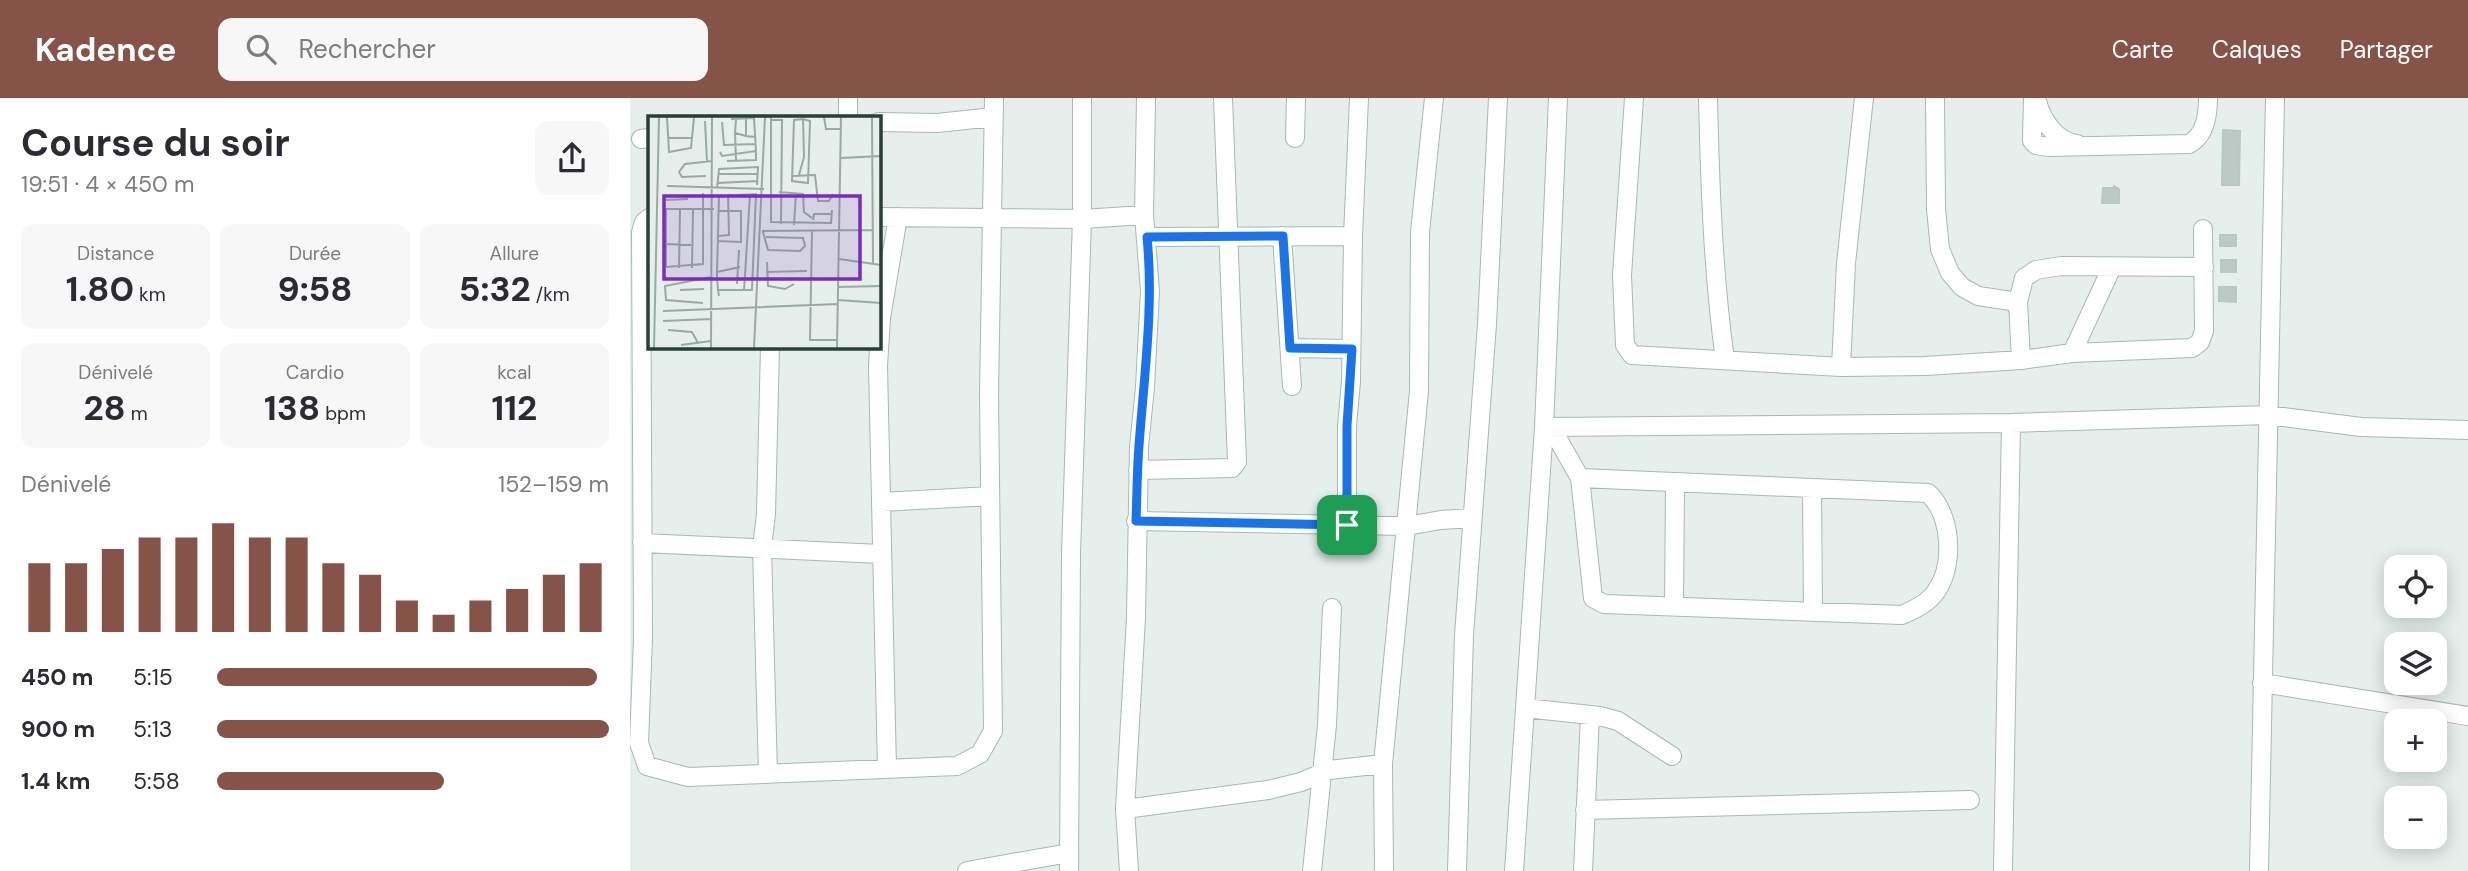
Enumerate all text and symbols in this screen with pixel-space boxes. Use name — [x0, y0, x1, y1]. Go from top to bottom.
search box — [218, 18, 708, 81]
text: Kadence — [35, 28, 176, 71]
icon: search — [242, 30, 280, 68]
text: Rechercher — [298, 32, 436, 66]
text: Carte — [2112, 34, 2174, 65]
text: Calques — [2212, 34, 2302, 65]
text: Partager — [2340, 34, 2433, 65]
inset map — [648, 116, 880, 348]
text: Course du soir — [21, 118, 290, 168]
button: share — [535, 121, 609, 195]
text: 19:51 · 4 × 450 m — [21, 169, 194, 199]
text: Distance — [77, 241, 154, 266]
text: Durée — [289, 241, 341, 266]
text: Allure — [490, 241, 539, 266]
text: 1.80 — [66, 266, 134, 312]
text: 9:58 — [277, 266, 353, 312]
text: 5:32 — [459, 266, 531, 312]
text: km — [134, 282, 166, 307]
text: /km — [531, 282, 570, 307]
text: Dénivelé — [78, 360, 153, 385]
text: Cardio — [286, 360, 344, 385]
text: kcal — [497, 360, 531, 385]
text: 28 — [84, 385, 126, 431]
text: 138 — [264, 385, 320, 431]
text: 112 — [491, 385, 537, 431]
text: m — [126, 401, 148, 426]
text: bpm — [320, 401, 366, 426]
text: Dénivelé — [21, 469, 111, 499]
text: 152–159 m — [498, 469, 609, 499]
pin — [1317, 495, 1377, 555]
icon: arrive — [1328, 506, 1366, 544]
map controls — [2384, 555, 2447, 849]
button: locate — [2384, 555, 2447, 618]
button: layers — [2384, 632, 2447, 695]
text: 450 m — [21, 662, 94, 692]
text: 5:15 — [133, 662, 173, 692]
button: + — [2384, 709, 2447, 772]
text: 900 m — [21, 714, 95, 744]
text: 5:13 — [133, 714, 172, 744]
text: 1.4 km — [21, 766, 90, 796]
text: 5:58 — [133, 766, 180, 796]
button: − — [2384, 786, 2447, 849]

